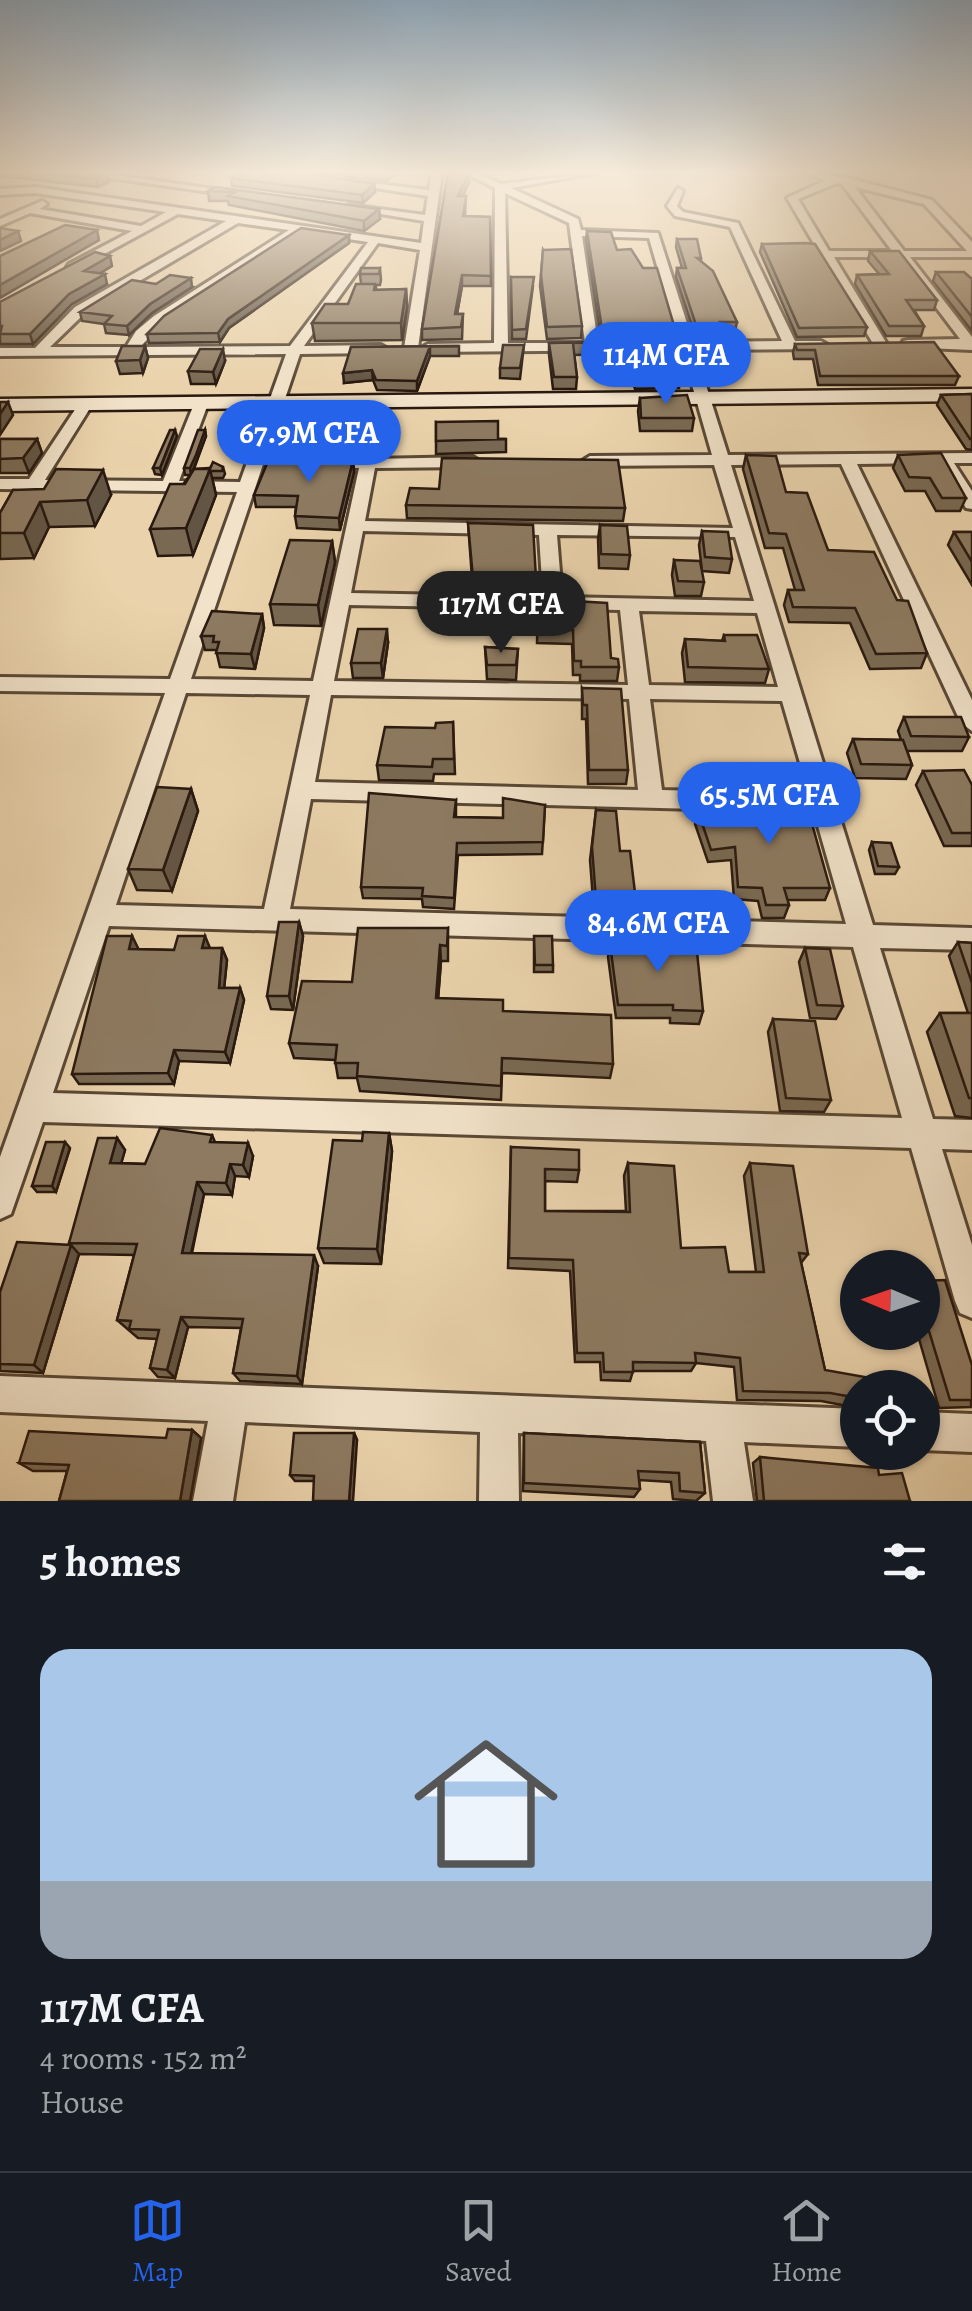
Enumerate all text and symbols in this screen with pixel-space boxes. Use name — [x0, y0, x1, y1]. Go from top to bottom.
pin: 114M CFA — [563, 322, 769, 407]
text: 114M CFA — [603, 332, 729, 376]
pin: 67.9M CFA — [195, 400, 423, 485]
text: 67.9M CFA — [239, 410, 379, 454]
pin: 117M CFA — [398, 571, 604, 656]
text: 117M CFA — [439, 581, 563, 625]
pin: 65.5M CFA — [655, 762, 883, 847]
text: 65.5M CFA — [699, 772, 839, 816]
pin: 84.6M CFA — [544, 890, 772, 975]
text: 84.6M CFA — [587, 900, 729, 944]
north arrow — [840, 1250, 940, 1350]
map controls — [840, 1250, 940, 1470]
button: locate — [840, 1370, 940, 1470]
text: 5 homes — [40, 1533, 181, 1590]
icon: filters — [877, 1534, 932, 1589]
icon: home — [396, 1714, 576, 1894]
text: 117M CFA — [40, 1979, 204, 2036]
text: 4 rooms · 152 m² — [40, 2036, 247, 2080]
text: House — [40, 2080, 124, 2124]
tab: Map — [130, 2193, 185, 2291]
tab: Saved — [445, 2193, 512, 2291]
tab: Home — [772, 2193, 842, 2291]

